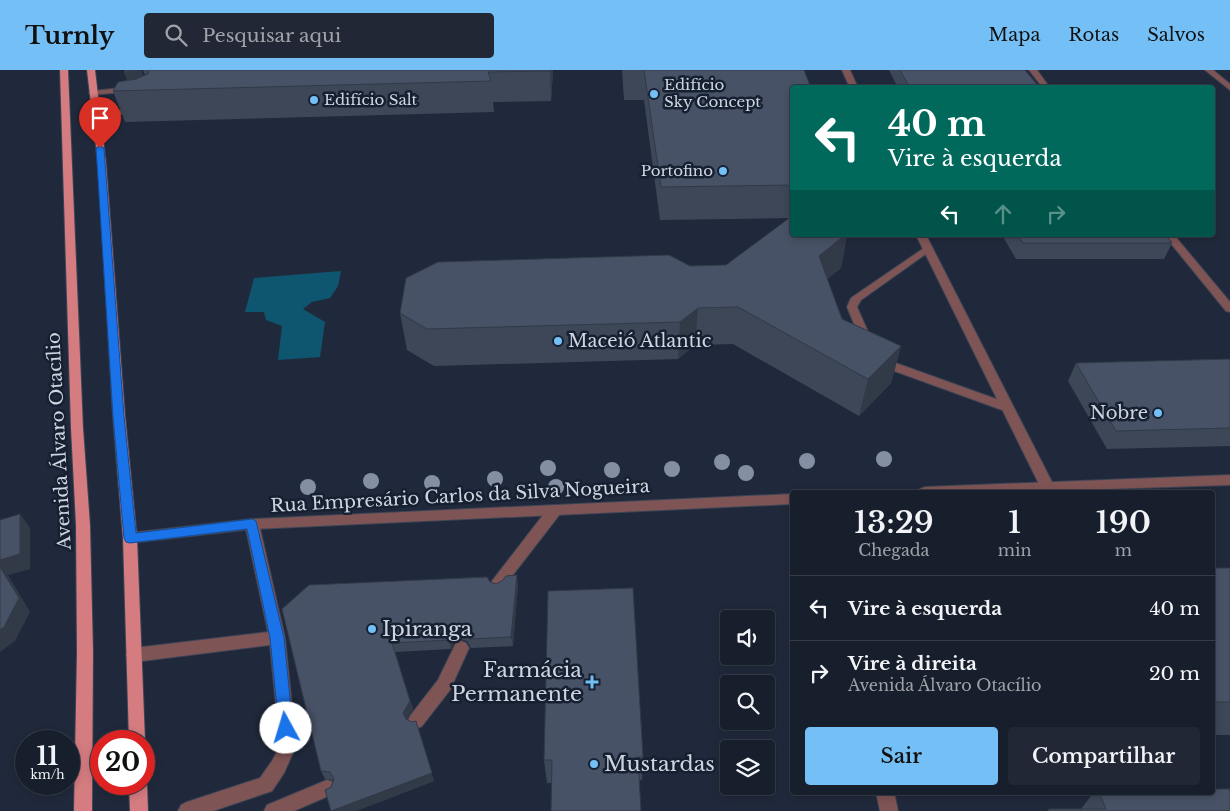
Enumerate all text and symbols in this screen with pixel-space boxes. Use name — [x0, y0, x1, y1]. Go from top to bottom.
search box — [144, 13, 494, 58]
text: Turnly — [25, 21, 114, 50]
icon: search — [162, 21, 190, 49]
text: Pesquisar aqui — [202, 24, 341, 47]
text: Mapa — [989, 24, 1040, 46]
text: Rotas — [1068, 24, 1119, 46]
text: Salvos — [1147, 24, 1205, 46]
place label: Edifício Sky Concept — [664, 75, 761, 111]
marker: Edifício Sky Concept — [648, 88, 660, 100]
place label: Edifício Salt — [324, 90, 418, 109]
marker: Edifício Salt — [308, 94, 320, 106]
pin — [79, 97, 121, 148]
text: 40 m — [888, 102, 986, 145]
icon: arrive — [86, 104, 114, 132]
icon: left — [805, 105, 870, 170]
text: Vire à esquerda — [888, 145, 1062, 172]
place label: Portofino — [641, 161, 713, 180]
marker: Portofino — [717, 165, 729, 177]
icon: left — [936, 200, 964, 228]
icon: ahead — [989, 200, 1017, 228]
icon: right — [1042, 200, 1070, 228]
place label: Maceió Atlantic — [568, 330, 712, 352]
street label: Avenida Álvaro Otacílio — [41, 332, 76, 551]
marker: Maceió Atlantic — [552, 335, 564, 347]
place label: Nobre — [1090, 402, 1148, 424]
marker: Nobre — [1152, 407, 1164, 419]
street label: Rua Empresário Carlos da Silva Nogueira — [270, 475, 650, 517]
text: 13:29 — [854, 504, 934, 541]
text: 1 — [1008, 504, 1021, 541]
text: 190 — [1096, 504, 1151, 541]
text: Chegada — [858, 540, 929, 560]
text: min — [998, 540, 1032, 560]
text: m — [1115, 540, 1132, 560]
icon: left — [805, 594, 833, 622]
text: Vire à esquerda — [848, 597, 1002, 620]
text: 40 m — [1149, 597, 1200, 620]
map controls — [720, 610, 775, 795]
button: sound — [720, 610, 775, 665]
place label: Ipiranga — [382, 616, 472, 642]
marker: Ipiranga — [366, 623, 378, 635]
text: Vire à direita — [848, 652, 977, 675]
place label: Farmácia Permanente — [451, 657, 582, 707]
icon: right — [805, 659, 833, 687]
text: 20 m — [1149, 662, 1200, 685]
button: search — [720, 675, 775, 730]
text: Avenida Álvaro Otacílio — [848, 675, 1042, 695]
marker: Farmácia Permanente — [586, 676, 598, 688]
position arrow — [259, 701, 311, 753]
button: Sair — [805, 727, 998, 785]
button: Compartilhar — [1008, 727, 1200, 785]
speed limit sign: 20 — [90, 730, 155, 795]
button: layers — [720, 740, 775, 795]
text: 11 — [37, 741, 58, 772]
place label: Mustardas — [604, 751, 715, 777]
marker: Mustardas — [588, 758, 600, 770]
text: km/h — [30, 767, 65, 782]

